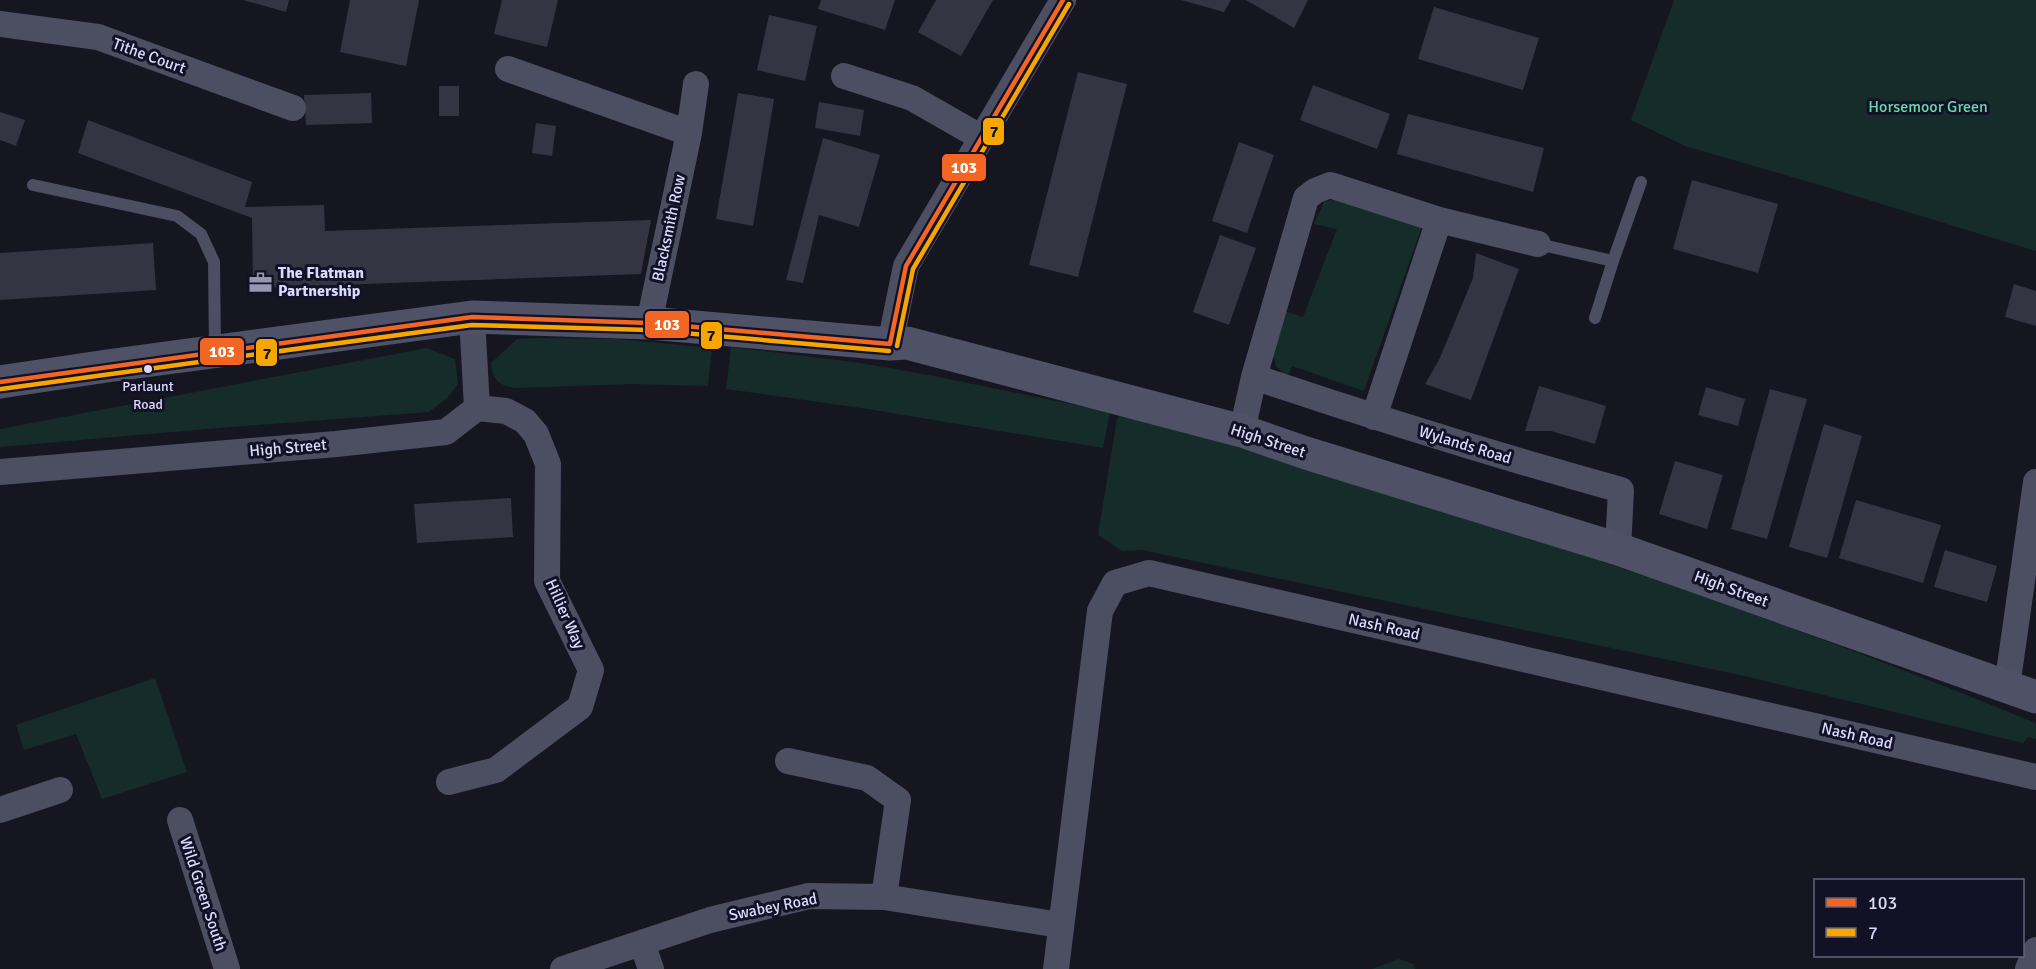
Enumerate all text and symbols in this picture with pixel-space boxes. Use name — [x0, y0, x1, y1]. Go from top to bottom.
street label: Tithe Court — [110, 34, 189, 79]
park label: Horsemoor Green — [1868, 97, 1988, 117]
line badge: 7 — [982, 117, 1005, 146]
text: 7 — [990, 122, 999, 142]
line badge: 103 — [941, 153, 987, 182]
text: 103 — [951, 158, 977, 178]
street label: Blacksmith Row — [648, 172, 690, 283]
place label: The Flatman Partnership — [278, 263, 364, 301]
office icon: The Flatman Partnership — [247, 269, 273, 295]
line badge: 103 — [644, 310, 690, 339]
text: 103 — [654, 315, 680, 335]
line badge: 7 — [700, 321, 723, 350]
text: 7 — [707, 326, 716, 346]
line badge: 103 — [199, 337, 245, 366]
line badge: 7 — [255, 338, 278, 367]
text: 103 — [209, 342, 235, 362]
text: 7 — [263, 344, 272, 364]
marker: Parlaunt Road — [142, 363, 154, 375]
place label: Parlaunt Road — [122, 378, 174, 413]
street label: High Street — [1228, 420, 1308, 463]
street label: Wylands Road — [1416, 421, 1514, 469]
street label: High Street — [249, 435, 328, 461]
street label: High Street — [1691, 566, 1771, 612]
street label: Hillier Way — [541, 576, 589, 653]
street label: Nash Road — [1346, 609, 1422, 645]
street label: Nash Road — [1819, 718, 1895, 754]
street label: Wild Green South — [175, 834, 231, 954]
legend — [1814, 879, 2024, 957]
street label: Swabey Road — [727, 889, 819, 925]
text: 103 — [1868, 892, 1897, 914]
text: 7 — [1868, 922, 1878, 944]

